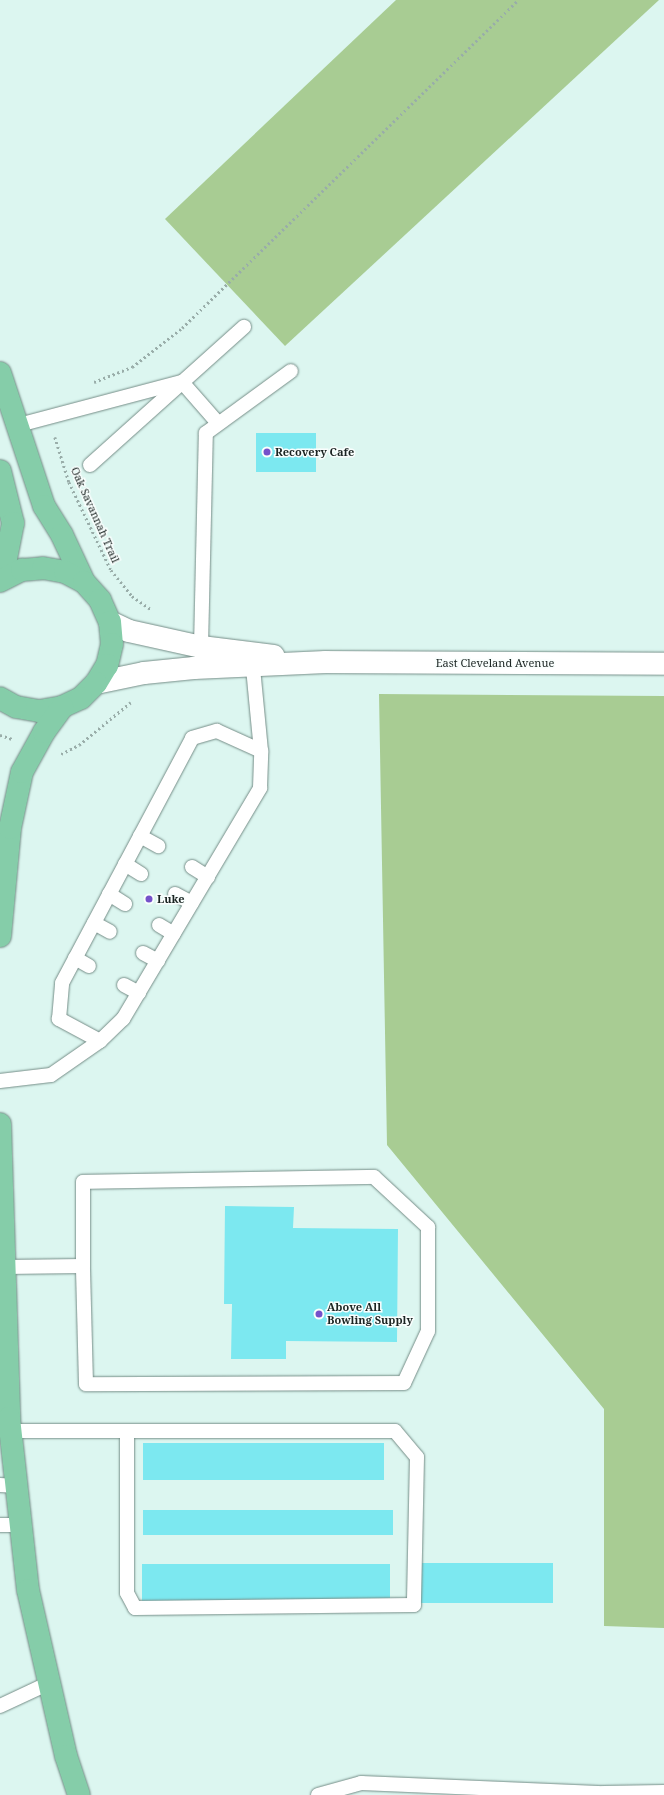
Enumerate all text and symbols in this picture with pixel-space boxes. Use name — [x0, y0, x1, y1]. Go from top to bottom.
place label: Recovery Cafe — [275, 445, 354, 459]
marker: Recovery Cafe — [262, 447, 272, 457]
street label: Oak Savannah Trail — [68, 465, 122, 565]
street label: East Cleveland Avenue — [436, 656, 554, 670]
place label: Luke — [157, 892, 185, 906]
marker: Luke — [144, 894, 154, 904]
place label: Above All Bowling Supply — [327, 1301, 413, 1327]
marker: Above All Bowling Supply — [314, 1309, 324, 1319]

